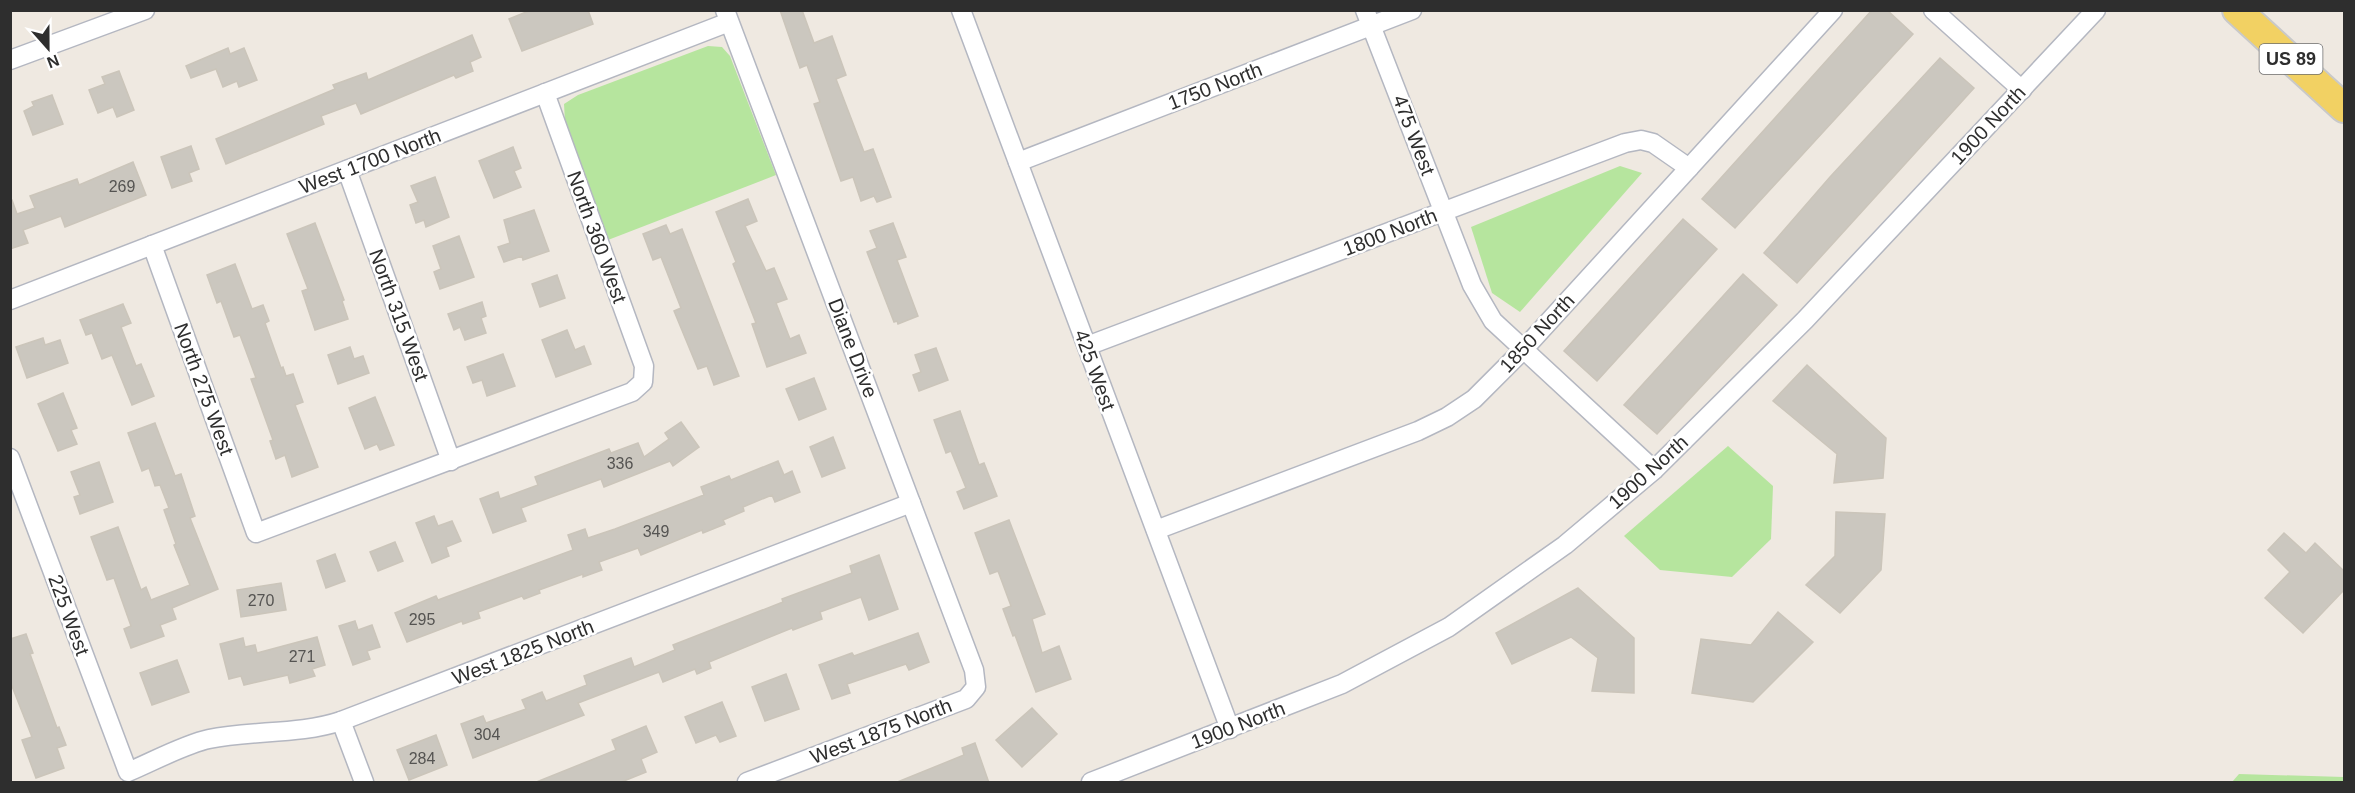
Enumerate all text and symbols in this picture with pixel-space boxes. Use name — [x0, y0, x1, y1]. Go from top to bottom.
north arrow — [18, 18, 78, 78]
road number: US 89 — [2260, 44, 2322, 74]
text: N — [45, 52, 62, 72]
street label: 1750 North — [1165, 58, 1265, 114]
street label: 1900 North — [1946, 81, 2030, 169]
street label: 475 West — [1389, 92, 1440, 179]
street label: West 1700 North — [296, 124, 444, 198]
street label: North 360 West — [563, 168, 631, 306]
house number: 269 — [109, 178, 135, 195]
street label: 1800 North — [1340, 204, 1440, 260]
street label: North 315 West — [365, 246, 433, 384]
street label: 1850 North — [1495, 289, 1579, 377]
street label: Diane Drive — [824, 295, 882, 401]
street label: North 275 West — [170, 320, 238, 458]
street label: 425 West — [1070, 327, 1120, 414]
street label: 1900 North — [1604, 431, 1692, 513]
house number: 336 — [607, 455, 633, 472]
house number: 349 — [643, 523, 669, 540]
street label: 225 West — [44, 572, 94, 659]
house number: 270 — [248, 592, 274, 609]
house number: 295 — [409, 611, 435, 628]
street label: West 1825 North — [449, 615, 597, 689]
house number: 271 — [289, 648, 315, 665]
street label: West 1875 North — [807, 694, 955, 768]
street label: 1900 North — [1188, 697, 1288, 753]
house number: 304 — [474, 726, 500, 743]
house number: 284 — [409, 750, 435, 767]

